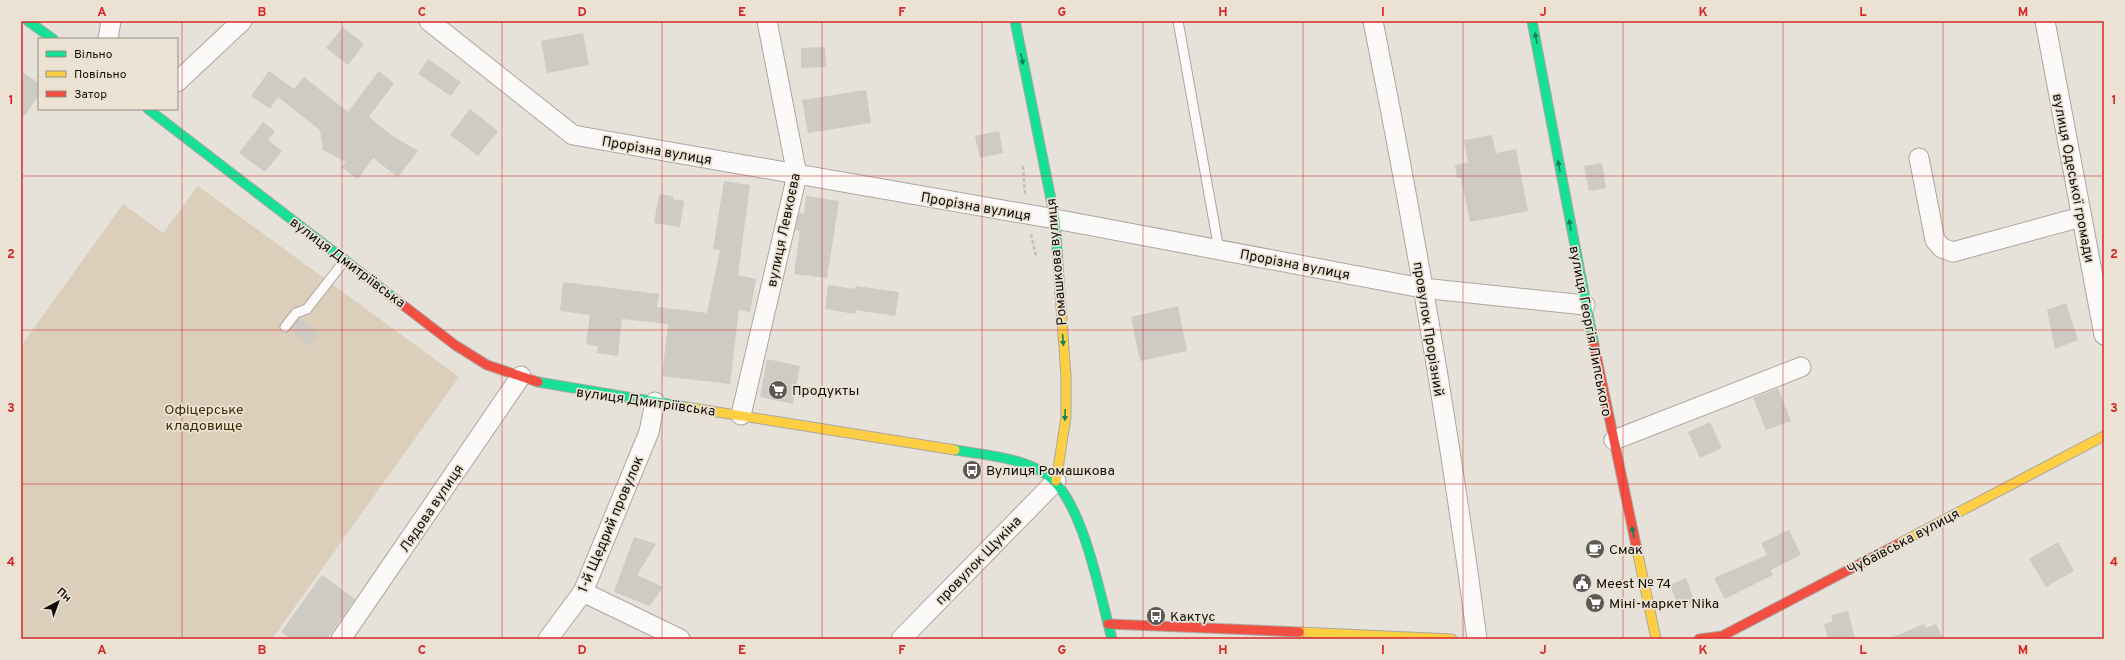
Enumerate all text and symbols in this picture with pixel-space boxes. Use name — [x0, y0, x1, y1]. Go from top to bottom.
text: A — [97, 5, 107, 21]
text: B — [258, 5, 267, 21]
text: C — [418, 5, 426, 21]
text: D — [577, 5, 587, 21]
text: E — [738, 5, 746, 21]
text: F — [898, 5, 906, 21]
text: G — [1058, 5, 1067, 21]
text: H — [1218, 5, 1228, 21]
text: I — [1381, 5, 1385, 21]
text: J — [1539, 5, 1547, 21]
text: K — [1698, 5, 1708, 21]
text: L — [1859, 5, 1867, 21]
text: M — [2018, 5, 2028, 21]
one-way arrow — [1532, 32, 1538, 44]
legend — [38, 38, 178, 110]
text: Вільно — [74, 47, 113, 63]
one-way arrow — [1020, 53, 1026, 65]
text: Повільно — [74, 67, 127, 83]
text: Затор — [74, 87, 107, 103]
street label: вулиця Одеської громади — [2048, 92, 2097, 264]
text: 1 — [8, 93, 14, 109]
text: 1 — [2111, 93, 2117, 109]
street label: Прорізна вулиця — [600, 133, 713, 170]
one-way arrow — [1556, 160, 1562, 172]
street label: вулиця Левкоєва — [764, 172, 805, 289]
street label: Прорізна вулиця — [919, 189, 1032, 226]
street label: Ромашкова вулиця — [1043, 197, 1072, 326]
street label: вулиця Дмитріївська — [286, 214, 408, 312]
one-way arrow — [1567, 219, 1573, 231]
street label: вулиця Георгія Липського — [1565, 245, 1614, 418]
street label: Прорізна вулиця — [1238, 246, 1351, 284]
text: 2 — [7, 247, 15, 263]
text: 2 — [2110, 247, 2118, 263]
street label: провулок Прорізний — [1408, 261, 1447, 398]
one-way arrow — [1060, 334, 1067, 346]
supermarket icon: Продукты — [767, 379, 789, 401]
place label: Продукты — [792, 383, 859, 400]
street label: вулиця Дмитріївська — [575, 384, 717, 421]
text: 3 — [7, 401, 15, 417]
text: 3 — [2110, 401, 2118, 417]
park label: Офіцерське кладовище — [164, 402, 244, 435]
one-way arrow — [1062, 409, 1069, 421]
street label: 1-й Щедрий провулок — [575, 454, 648, 595]
bus stop icon: Вулиця Ромашкова — [961, 459, 983, 481]
street label: Лядова вулиця — [397, 462, 468, 556]
place label: Вулиця Ромашкова — [986, 463, 1115, 480]
street label: Чубаївська вулиця — [1845, 505, 1963, 579]
street label: провулок Щукіна — [932, 513, 1026, 609]
one-way arrow — [1630, 526, 1636, 539]
cafe icon: Смак — [1584, 538, 1606, 560]
place label: Смак — [1609, 542, 1643, 559]
text: 4 — [7, 555, 15, 571]
text: 4 — [2110, 555, 2118, 571]
public building icon: Meest № 74 — [1571, 572, 1593, 594]
place label: Meest № 74 — [1596, 576, 1671, 593]
north arrow — [38, 582, 78, 622]
text: Пн — [54, 585, 74, 605]
supermarket icon: Міні-маркет Nika — [1584, 592, 1606, 614]
place label: Міні-маркет Nika — [1609, 596, 1719, 613]
bus stop icon: Кактус — [1145, 605, 1167, 627]
place label: Кактус — [1170, 609, 1216, 626]
text: A — [97, 643, 107, 659]
text: B — [258, 643, 267, 659]
text: C — [418, 643, 426, 659]
text: D — [577, 643, 587, 659]
text: E — [738, 643, 746, 659]
text: F — [898, 643, 906, 659]
text: G — [1058, 643, 1067, 659]
text: H — [1218, 643, 1228, 659]
text: I — [1381, 643, 1385, 659]
text: J — [1539, 643, 1547, 659]
text: K — [1698, 643, 1708, 659]
text: L — [1859, 643, 1867, 659]
text: M — [2018, 643, 2028, 659]

